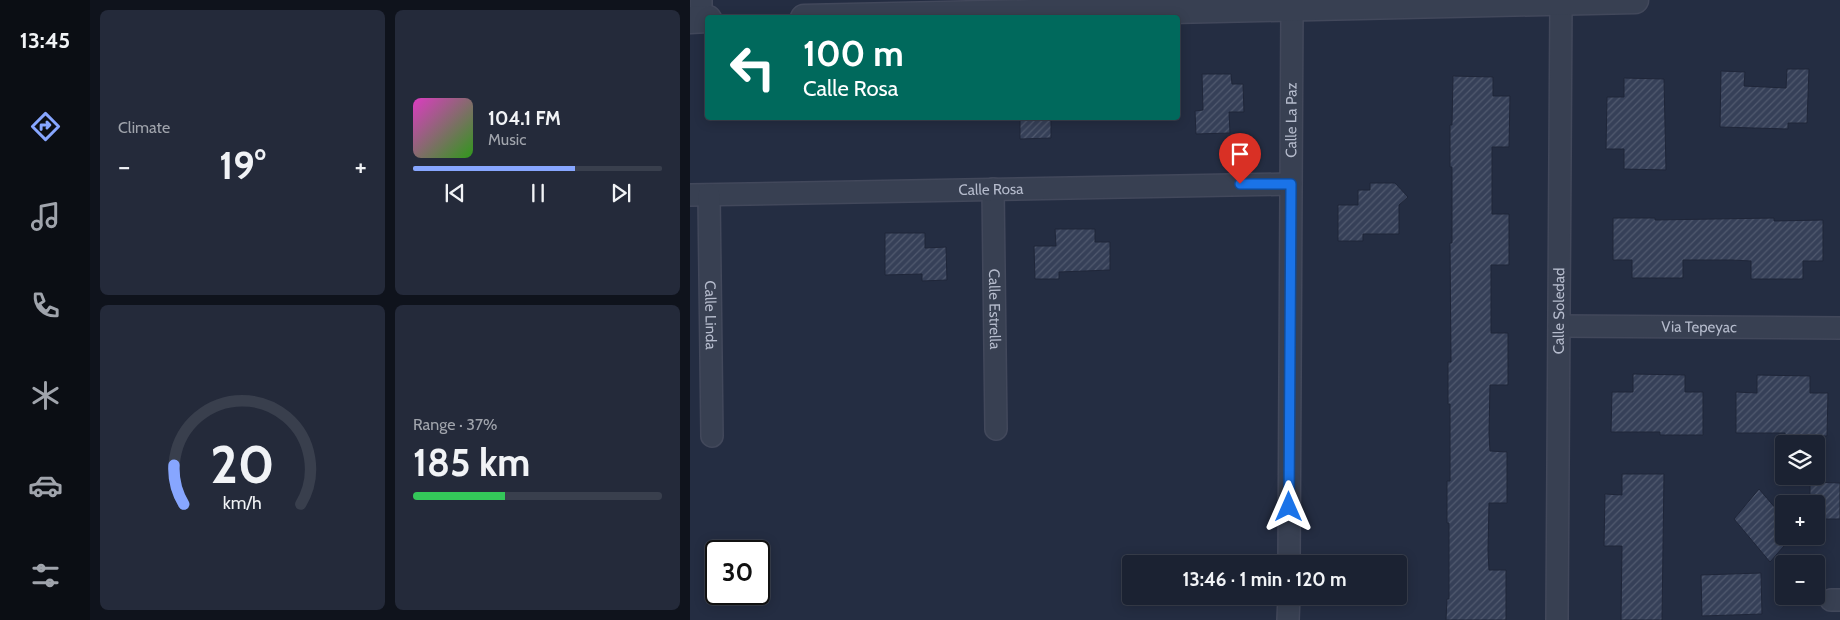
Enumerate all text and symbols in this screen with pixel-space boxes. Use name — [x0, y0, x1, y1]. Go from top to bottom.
text: 13:45 — [20, 27, 70, 54]
text: 100 m — [803, 32, 904, 75]
icon: left — [720, 35, 785, 100]
text: Calle Rosa — [803, 75, 898, 102]
street label: Calle La Paz — [1282, 82, 1301, 158]
text: 104.1 FM — [488, 107, 561, 130]
icon: directions — [28, 109, 63, 144]
text: Climate — [118, 118, 170, 137]
text: Music — [488, 130, 526, 149]
pin — [1219, 133, 1261, 184]
icon: arrive — [1226, 140, 1254, 168]
text: 19° — [219, 142, 266, 189]
text: − — [118, 149, 130, 183]
text: + — [355, 149, 367, 183]
icon: previous — [441, 179, 469, 207]
icon: pause — [524, 179, 552, 207]
icon: next — [607, 179, 635, 207]
street label: Calle Rosa — [958, 180, 1024, 199]
icon: music — [28, 199, 63, 234]
street label: Calle Soledad — [1550, 268, 1568, 354]
street label: Calle Estrella — [985, 269, 1004, 350]
street label: Calle Linda — [701, 280, 720, 350]
icon: phone — [28, 288, 63, 323]
street label: Via Tepeyac — [1661, 318, 1737, 336]
icon: climate — [28, 378, 63, 413]
text: Range · 37% — [413, 415, 497, 434]
text: 20 — [210, 433, 275, 496]
map controls — [1775, 435, 1825, 605]
button: layers — [1775, 435, 1825, 485]
text: 185 km — [413, 439, 530, 486]
icon: car — [28, 468, 63, 503]
position arrow — [1262, 480, 1314, 532]
text: km/h — [223, 492, 262, 513]
button: + — [1775, 495, 1825, 545]
speed limit sign: 30 — [705, 540, 770, 605]
button: − — [1775, 555, 1825, 605]
icon: filters — [28, 558, 63, 593]
text: 13:46 · 1 min · 120 m — [1183, 568, 1346, 591]

